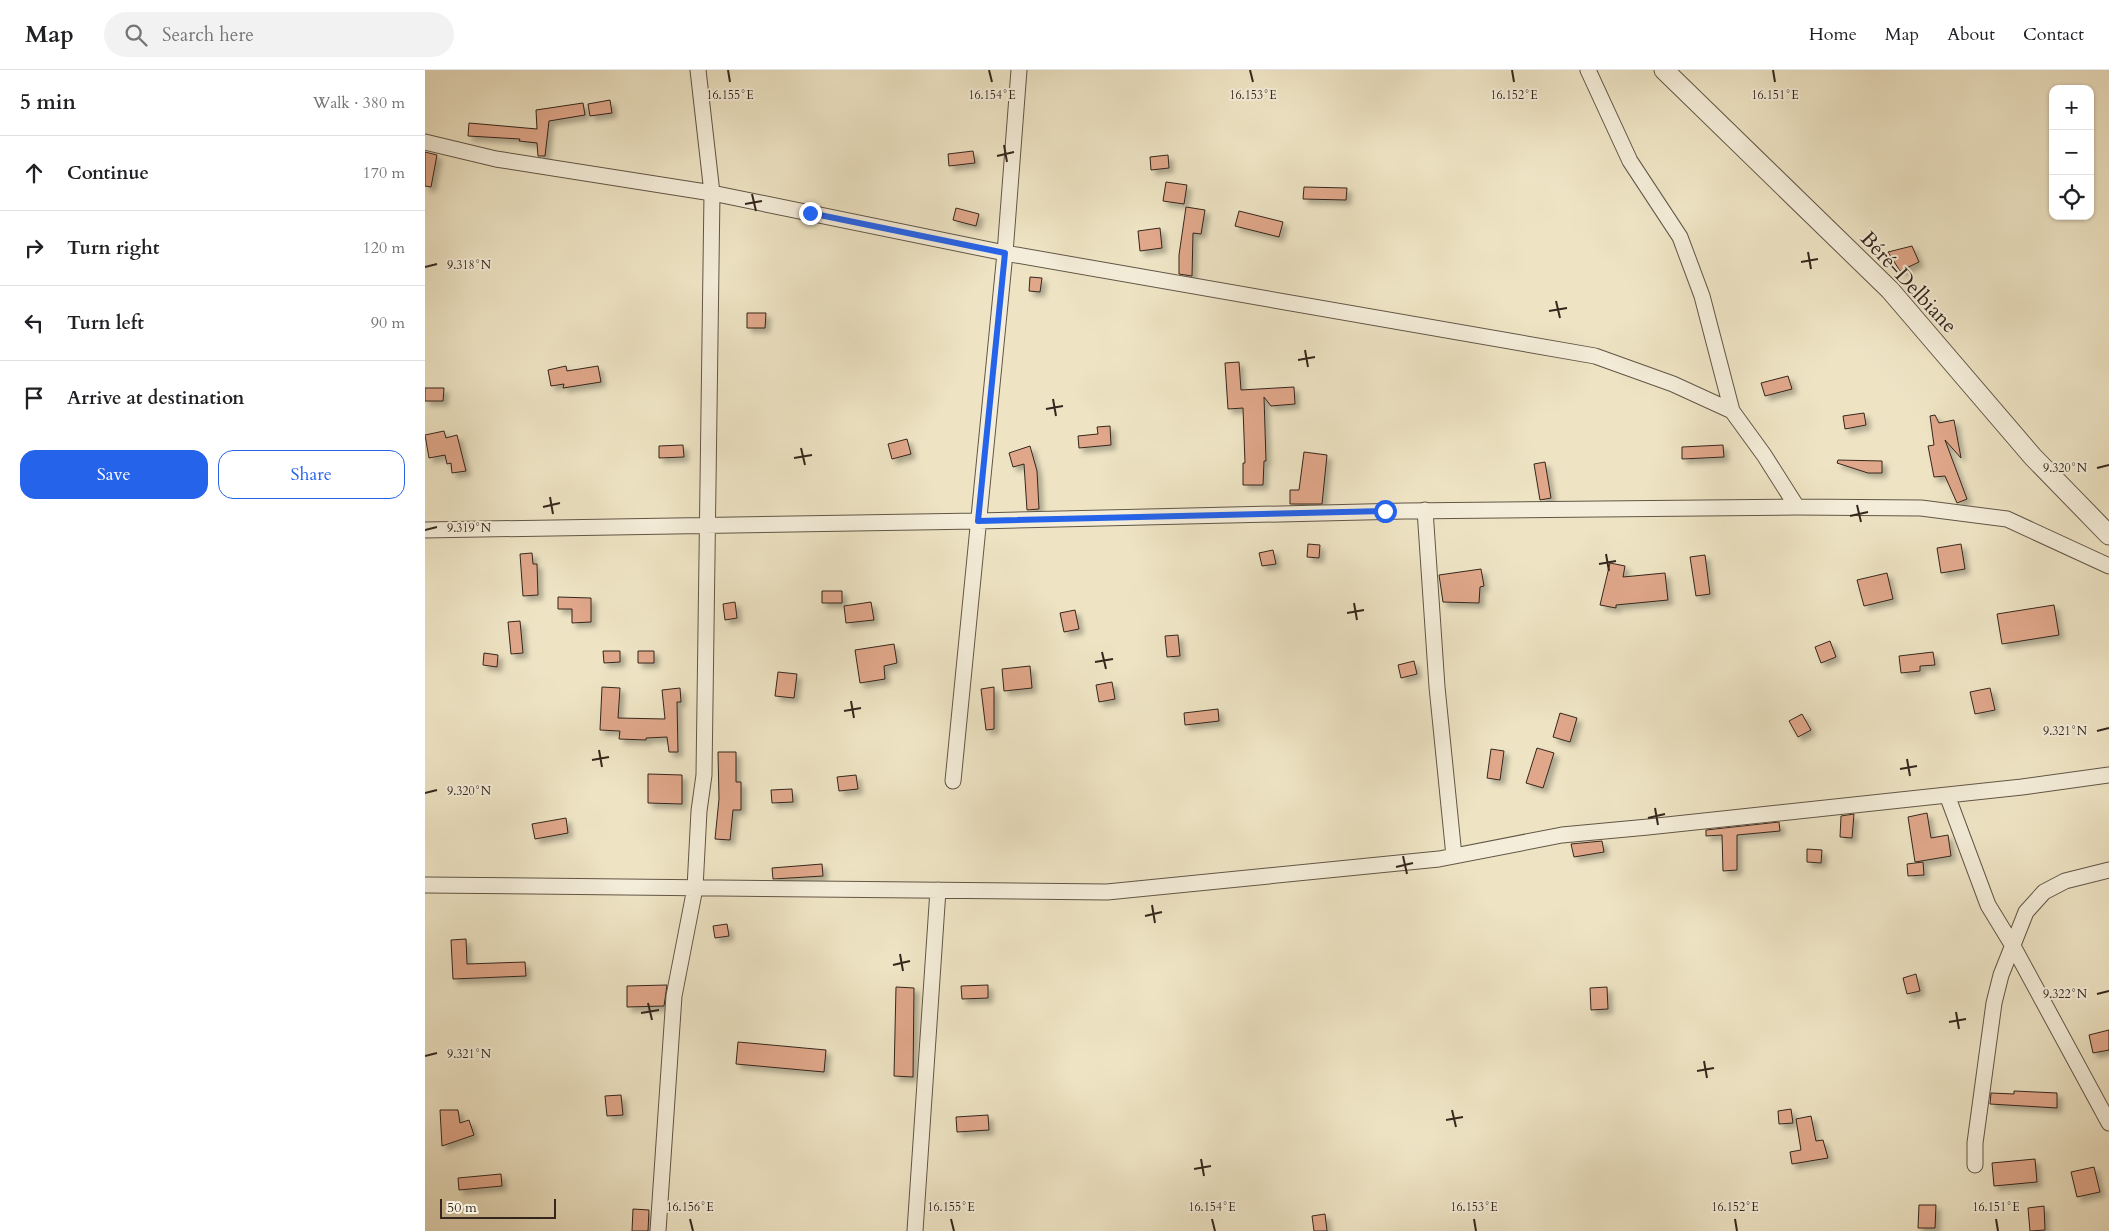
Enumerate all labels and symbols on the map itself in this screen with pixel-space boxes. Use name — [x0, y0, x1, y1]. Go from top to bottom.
text: 16.155°E — [706, 87, 754, 103]
text: 16.154°E — [968, 87, 1016, 103]
text: 16.153°E — [1229, 87, 1277, 103]
text: 16.152°E — [1490, 87, 1538, 103]
text: 16.151°E — [1751, 87, 1799, 103]
route end — [799, 202, 822, 225]
street label: Béré-Delbiane — [1854, 225, 1964, 340]
text: 9.318°N — [447, 257, 492, 273]
text: 9.320°N — [2043, 460, 2088, 476]
route start — [1374, 500, 1397, 523]
text: 9.319°N — [447, 520, 492, 536]
text: 9.321°N — [2043, 723, 2088, 739]
text: 9.320°N — [447, 783, 492, 799]
text: 9.322°N — [2043, 986, 2088, 1002]
text: 9.321°N — [447, 1046, 492, 1062]
scale bar — [440, 1196, 556, 1219]
text: 16.156°E — [666, 1199, 714, 1215]
text: 16.155°E — [927, 1199, 975, 1215]
text: 16.154°E — [1188, 1199, 1236, 1215]
text: 16.153°E — [1450, 1199, 1498, 1215]
text: 16.152°E — [1711, 1199, 1759, 1215]
text: 16.151°E — [1972, 1199, 2020, 1215]

